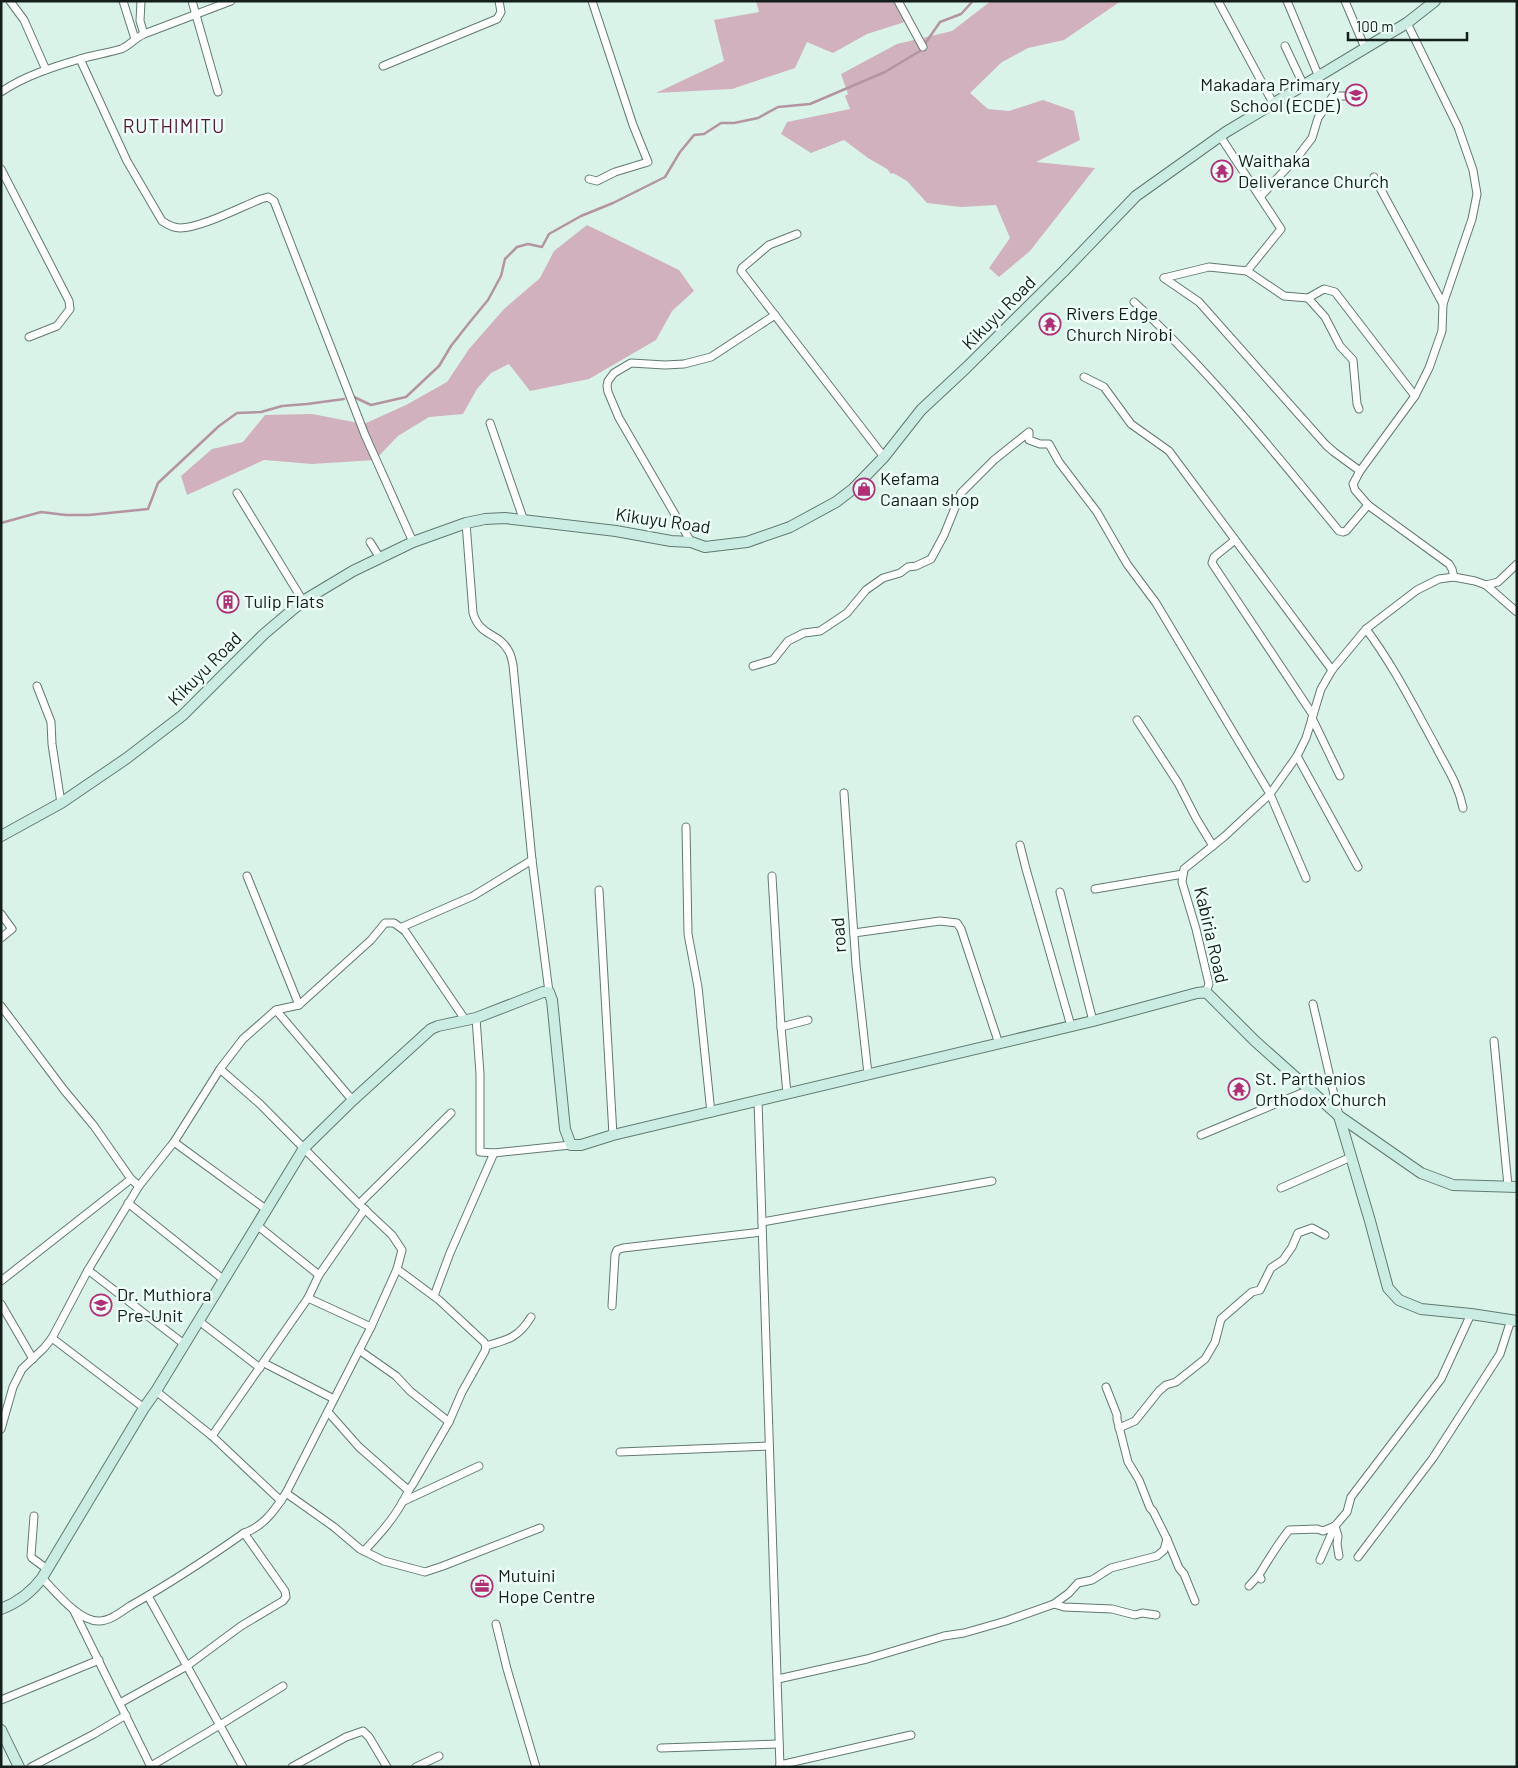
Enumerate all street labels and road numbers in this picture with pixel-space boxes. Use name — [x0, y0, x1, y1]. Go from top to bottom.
street label: Kikuyu Road — [957, 271, 1040, 354]
street label: Kikuyu Road — [614, 502, 712, 538]
street label: Kikuyu Road — [163, 627, 246, 710]
street label: Kabiria Road — [1190, 884, 1234, 985]
street label: road — [826, 917, 850, 953]

